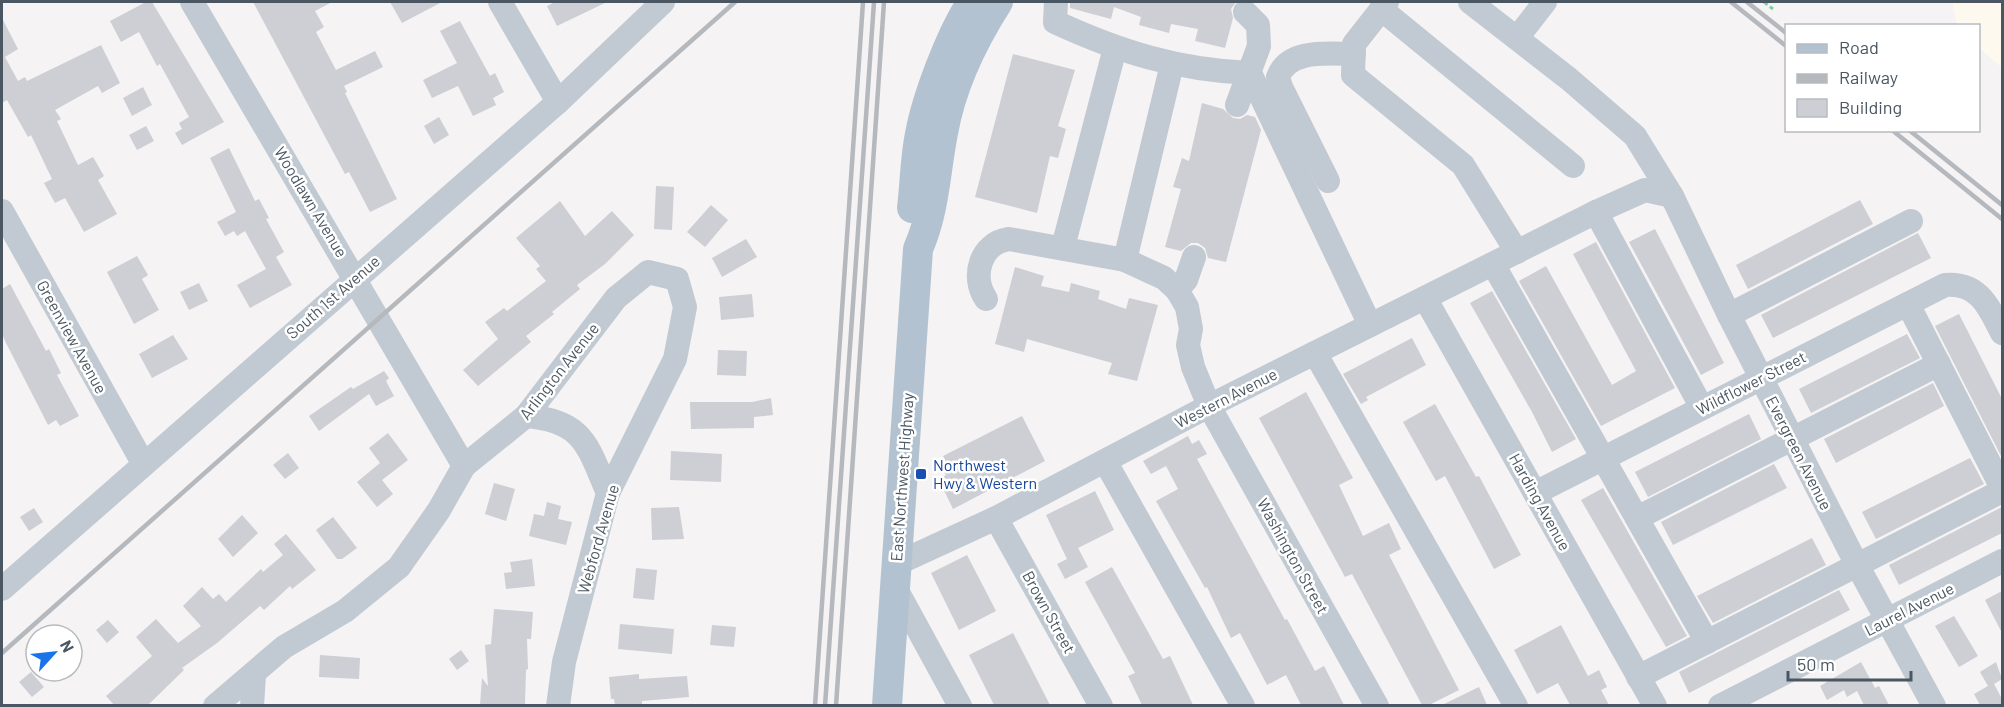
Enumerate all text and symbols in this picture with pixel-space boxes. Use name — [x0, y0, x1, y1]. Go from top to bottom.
legend — [1785, 24, 1980, 132]
text: Road — [1839, 36, 1879, 58]
text: Railway — [1839, 66, 1898, 88]
text: Building — [1839, 96, 1902, 118]
street label: Woodlawn Avenue — [271, 143, 352, 260]
street label: South 1st Avenue — [282, 251, 383, 342]
street label: Greenview Avenue — [33, 277, 111, 397]
street label: Arlington Avenue — [515, 319, 602, 423]
street label: Wildflower Street — [1693, 347, 1809, 418]
street label: Western Avenue — [1172, 364, 1280, 431]
street label: East Northwest Highway — [886, 391, 917, 562]
street label: Evergreen Avenue — [1763, 393, 1836, 513]
street label: Harding Avenue — [1506, 450, 1575, 554]
place label: Northwest Hwy & Western — [933, 455, 1037, 492]
marker: Northwest Hwy & Western — [914, 467, 928, 481]
street label: Webford Avenue — [573, 482, 622, 596]
street label: Washington Street — [1254, 495, 1333, 617]
street label: Brown Street — [1019, 567, 1080, 656]
street label: Laurel Avenue — [1861, 578, 1957, 639]
north arrow — [24, 623, 84, 683]
text: N — [57, 637, 79, 655]
scale bar — [1788, 644, 1911, 682]
text: 50 m — [1797, 653, 1835, 675]

